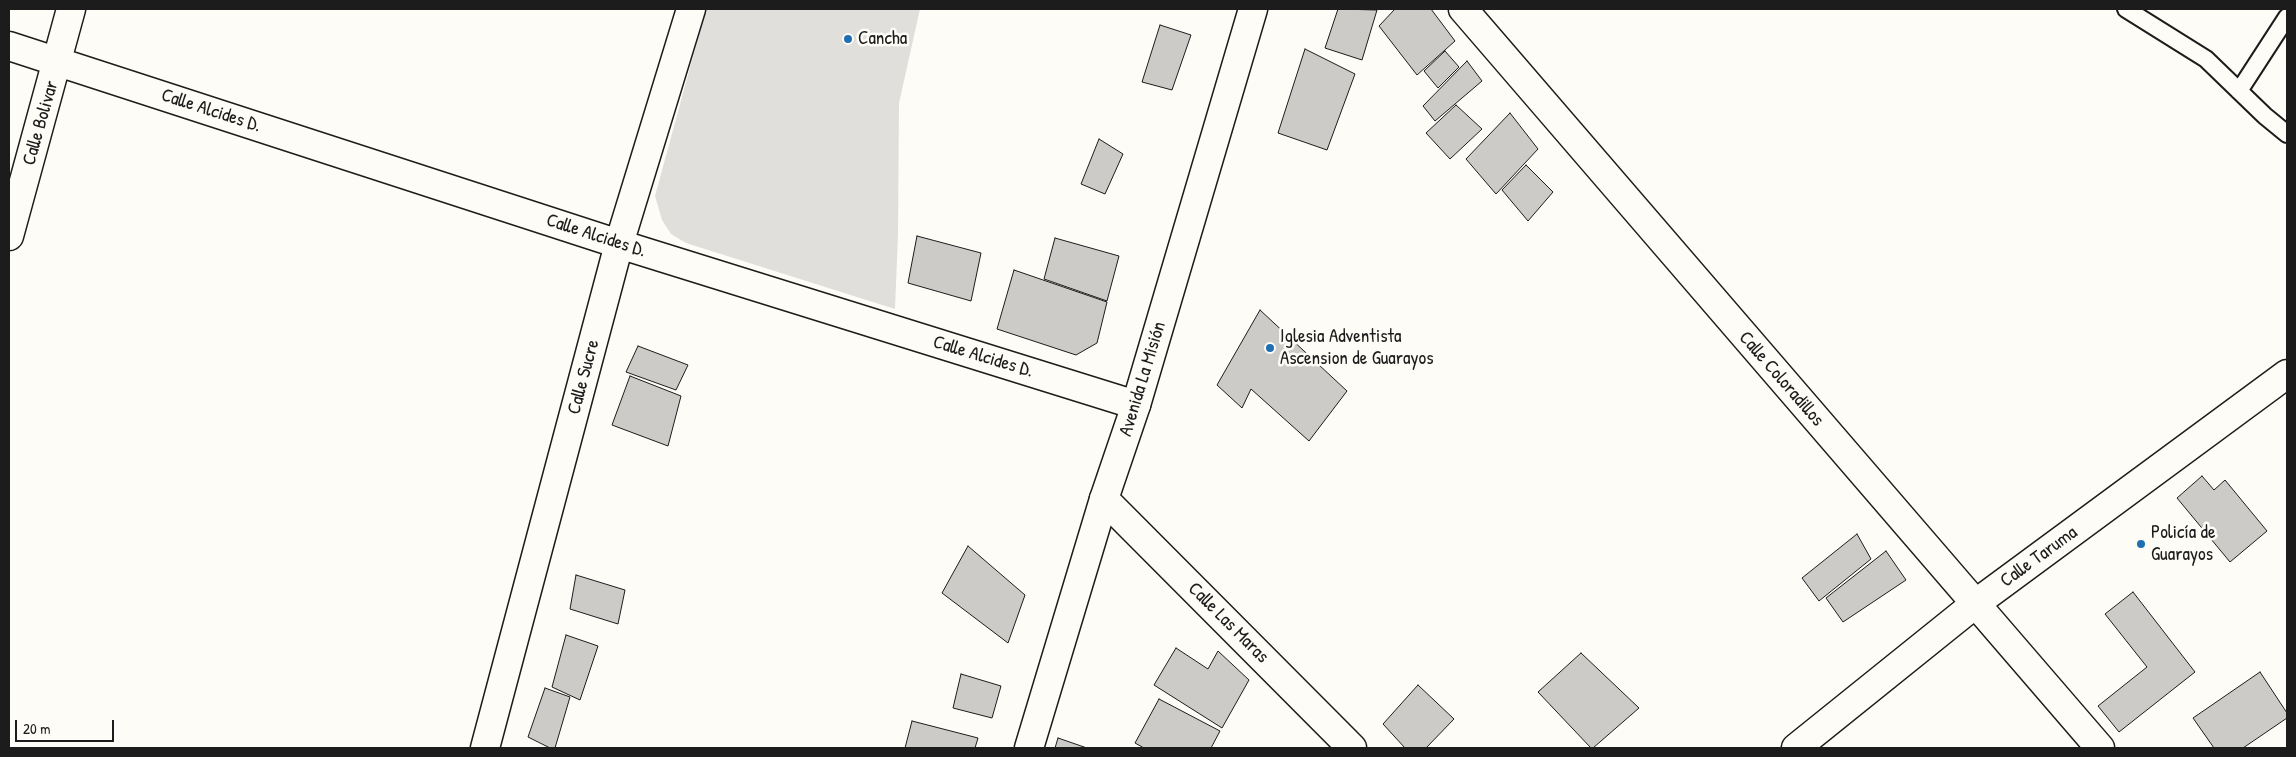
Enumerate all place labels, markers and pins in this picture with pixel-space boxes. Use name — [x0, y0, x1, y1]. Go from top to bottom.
place label: Cancha — [858, 28, 907, 50]
marker: Cancha — [842, 33, 854, 45]
place label: Iglesia Adventista Ascension de Guarayos — [1280, 326, 1434, 370]
marker: Iglesia Adventista Ascension de Guarayos — [1264, 342, 1276, 354]
place label: Policía de Guarayos — [2151, 522, 2216, 566]
marker: Policía de Guarayos — [2135, 538, 2147, 550]

